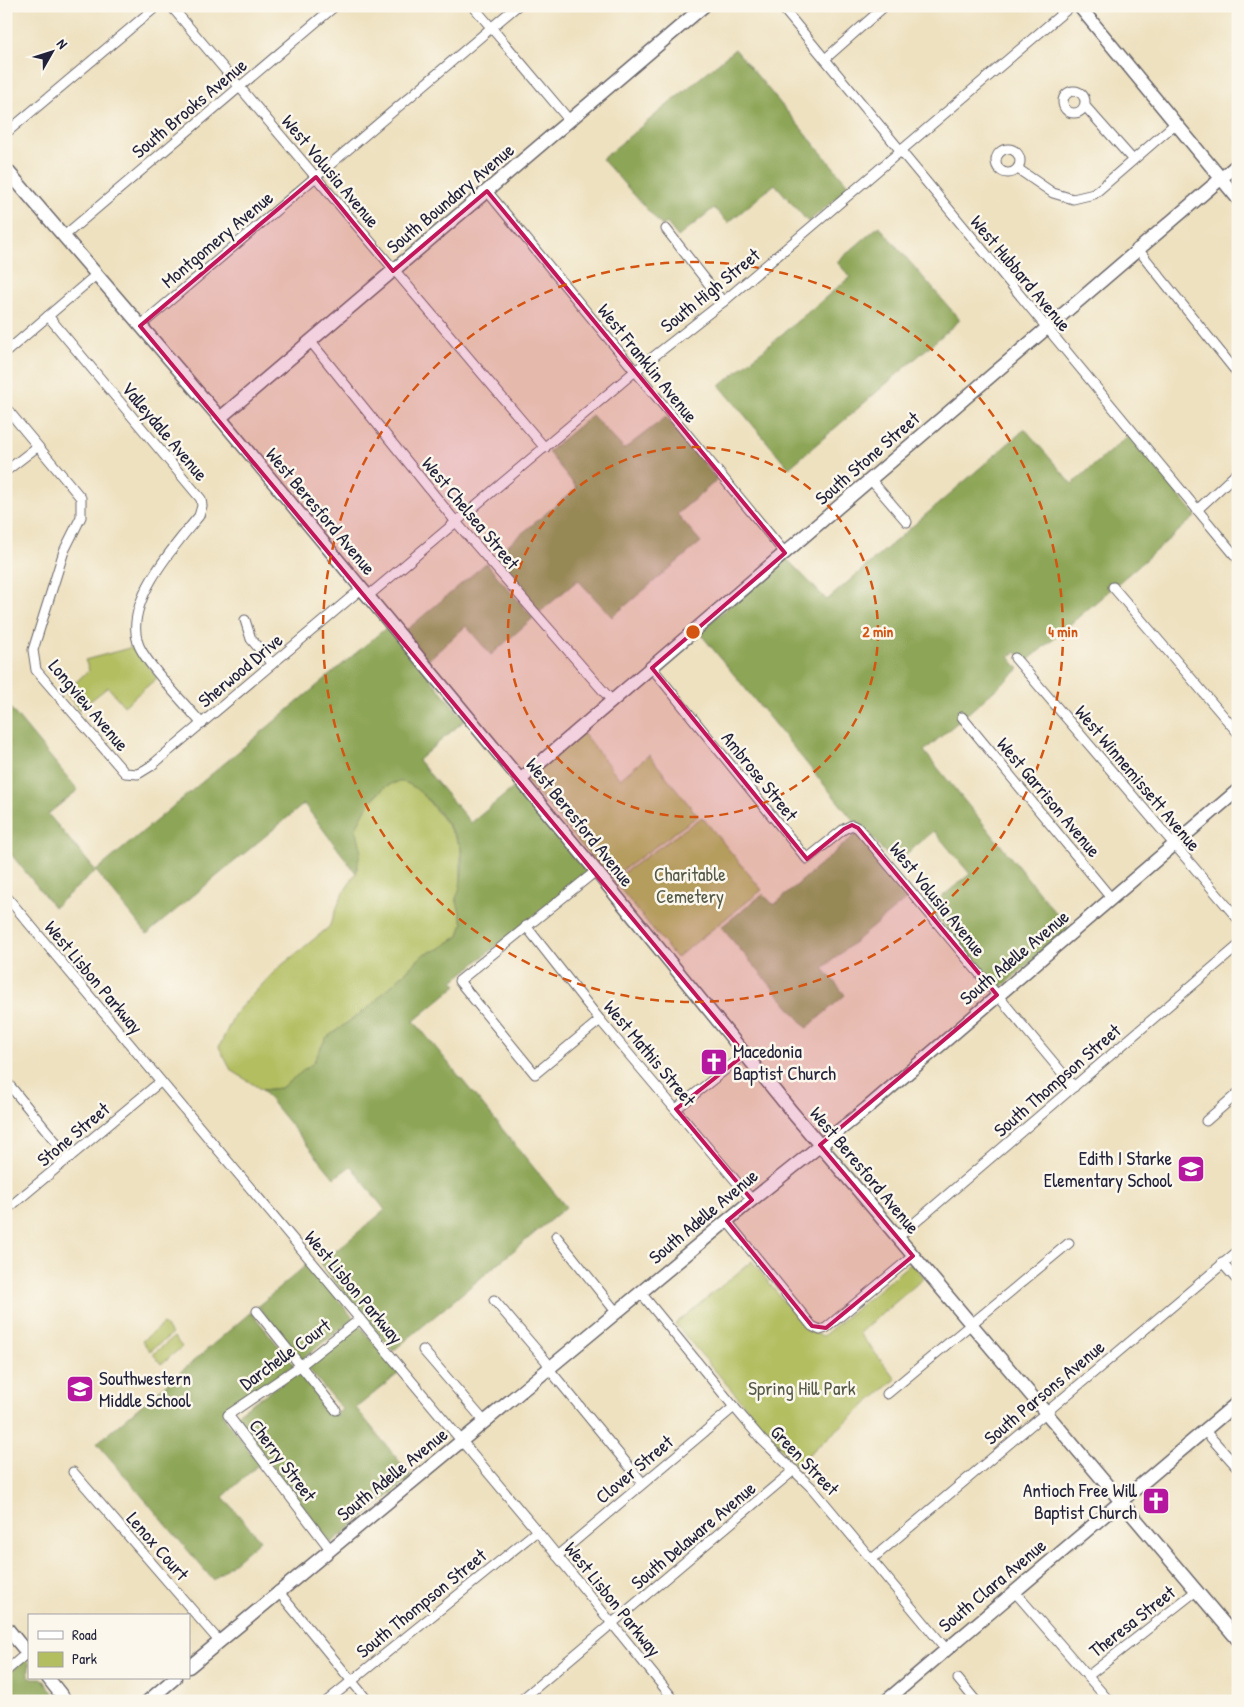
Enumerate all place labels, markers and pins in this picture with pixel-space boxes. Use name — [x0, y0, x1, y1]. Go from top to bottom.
centre of rings — [684, 623, 702, 641]
place label: Macedonia Baptist Church — [733, 1038, 836, 1086]
church icon: Macedonia Baptist Church — [699, 1047, 729, 1077]
place label: Edith I Starke Elementary School — [1044, 1145, 1173, 1193]
school or university icon: Edith I Starke Elementary School — [1176, 1154, 1206, 1184]
place label: Southwestern Middle School — [99, 1365, 192, 1413]
school or university icon: Southwestern Middle School — [65, 1374, 95, 1404]
place label: Antioch Free Will Baptist Church — [1023, 1477, 1138, 1525]
church icon: Antioch Free Will Baptist Church — [1141, 1486, 1171, 1516]

